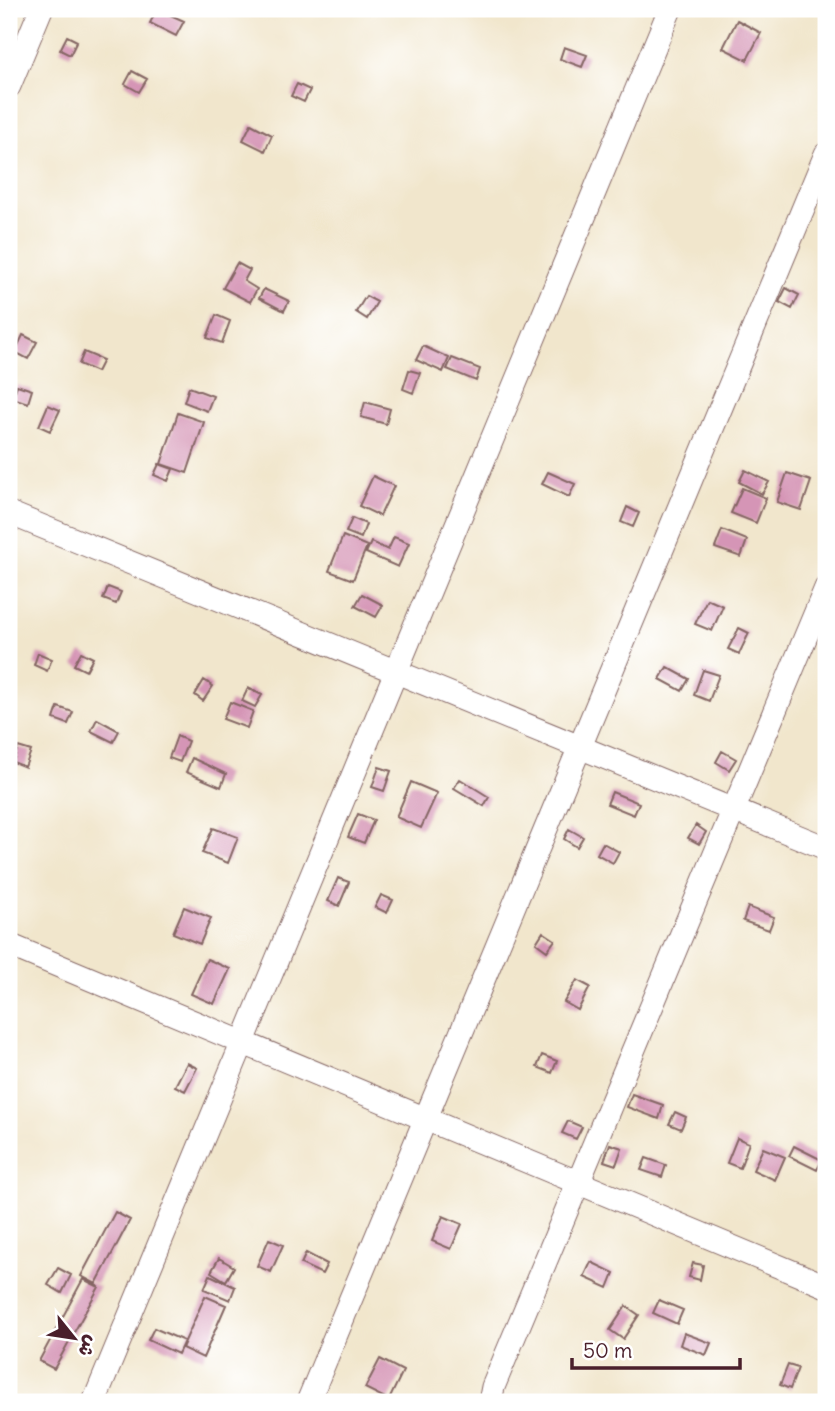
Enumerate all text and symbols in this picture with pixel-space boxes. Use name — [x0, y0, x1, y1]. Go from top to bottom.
north arrow — [38, 1302, 108, 1372]
scale bar — [572, 1327, 740, 1371]
text: ش — [73, 1331, 104, 1362]
text: 50 m — [583, 1337, 632, 1364]

